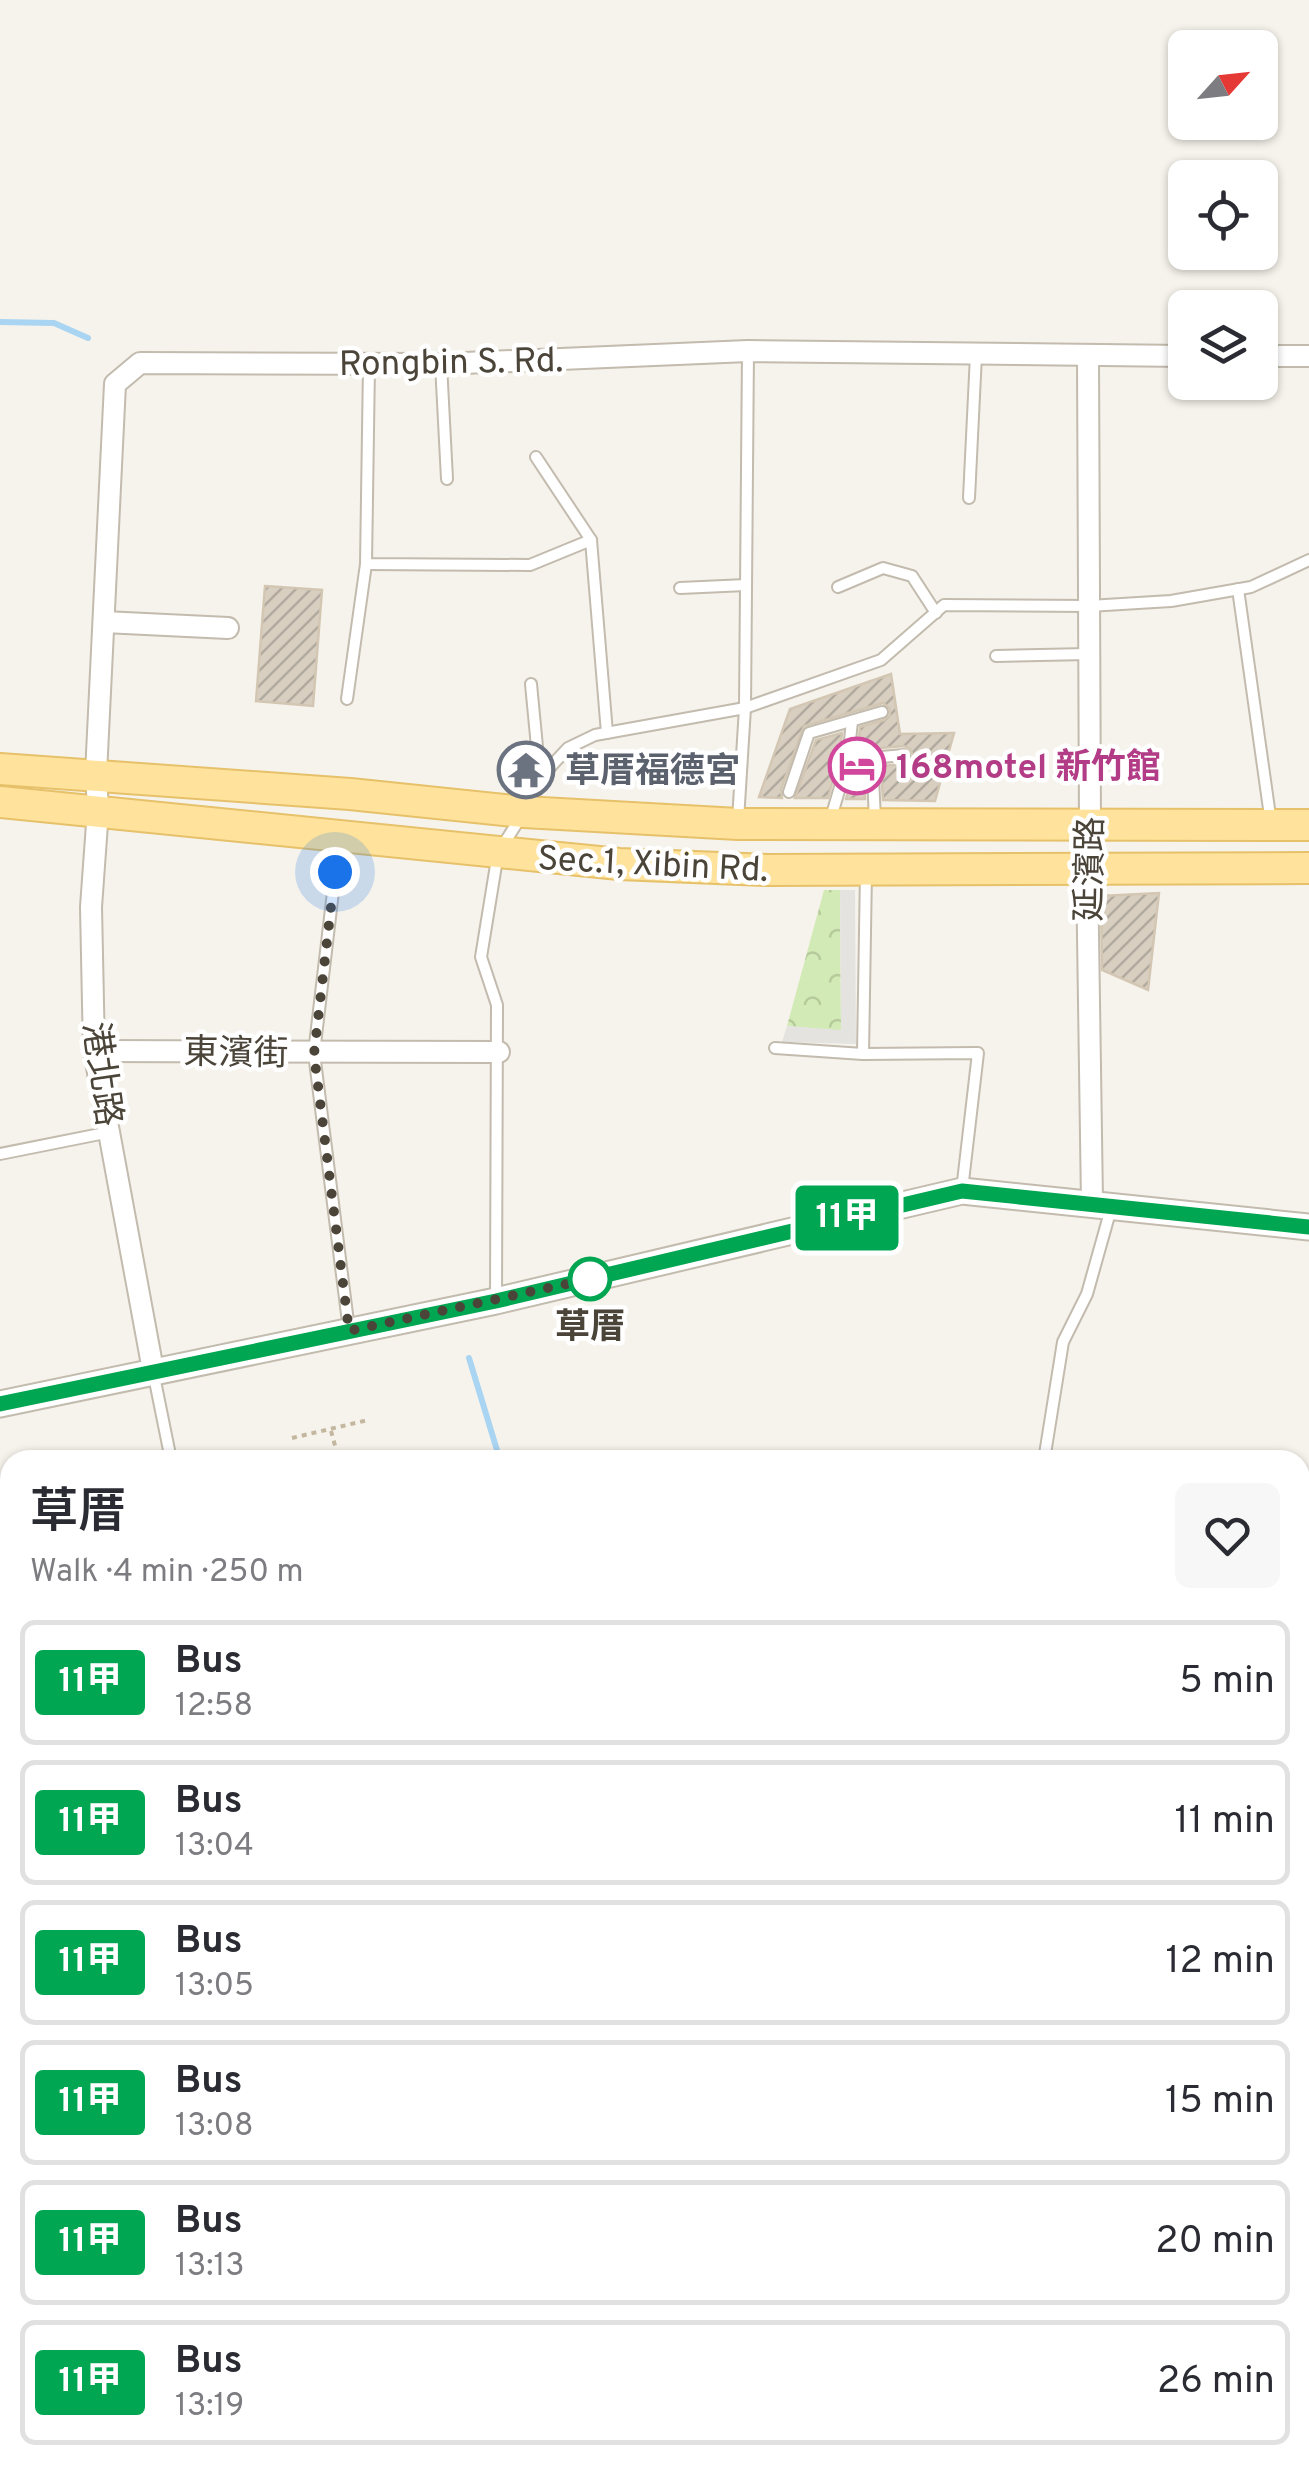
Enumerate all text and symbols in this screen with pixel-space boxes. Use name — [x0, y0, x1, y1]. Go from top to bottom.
north arrow — [1168, 30, 1278, 140]
map controls — [1168, 30, 1278, 400]
button: locate — [1168, 160, 1278, 270]
button: layers — [1168, 290, 1278, 400]
street label: Rongbin S. Rd. — [338, 340, 564, 388]
hotel icon: 168motel 新竹館 — [827, 736, 887, 796]
temple icon: 草厝福德宮 — [496, 740, 556, 800]
place label: 168motel 新竹館 — [896, 747, 1161, 791]
place label: 草厝福德宮 — [565, 751, 740, 795]
street label: 延濱路 — [1069, 816, 1115, 922]
street label: Sec.1, Xibin Rd. — [536, 838, 769, 894]
your location — [310, 847, 360, 897]
street label: 港北路 — [71, 1019, 129, 1129]
street label: 東濱街 — [183, 1032, 289, 1078]
line badge: 11甲 — [790, 1186, 904, 1250]
text: 11甲 — [816, 1196, 879, 1240]
marker: 草厝 — [569, 1258, 611, 1300]
place label: 草厝 — [555, 1307, 625, 1351]
button: heart — [1175, 1483, 1280, 1588]
text: 草厝 — [30, 1485, 126, 1545]
text: Walk · 4 min · 250 m — [30, 1553, 304, 1593]
text: Bus — [175, 1638, 242, 1687]
text: 5 min — [1179, 1658, 1275, 1707]
text: 11甲 — [59, 1660, 122, 1704]
text: 12:58 — [175, 1687, 253, 1727]
text: Bus — [175, 1778, 242, 1827]
text: 11 min — [1174, 1798, 1275, 1847]
text: 11甲 — [59, 1800, 122, 1844]
text: 13:04 — [175, 1827, 254, 1867]
text: Bus — [175, 1918, 242, 1967]
text: 12 min — [1165, 1938, 1275, 1987]
text: 11甲 — [59, 1940, 122, 1984]
text: 13:05 — [175, 1967, 254, 2007]
text: Bus — [175, 2058, 242, 2107]
text: 15 min — [1165, 2078, 1275, 2127]
text: 11甲 — [59, 2080, 122, 2124]
text: 13:08 — [175, 2107, 254, 2147]
text: Bus — [175, 2198, 242, 2247]
text: 20 min — [1155, 2218, 1275, 2267]
text: 11甲 — [59, 2220, 122, 2264]
text: 13:13 — [175, 2247, 245, 2287]
text: Bus — [175, 2338, 242, 2387]
text: 26 min — [1157, 2358, 1275, 2407]
text: 11甲 — [59, 2360, 122, 2404]
text: 13:19 — [175, 2387, 244, 2427]

